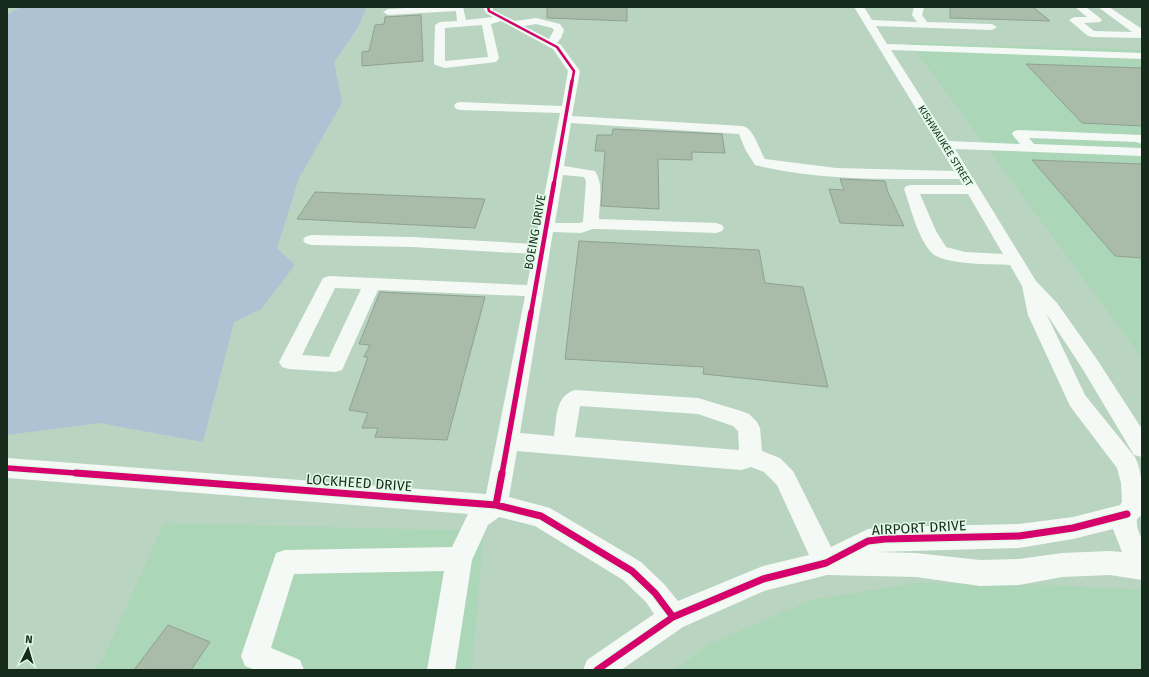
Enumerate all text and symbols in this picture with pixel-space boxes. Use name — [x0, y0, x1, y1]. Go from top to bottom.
street label: KISHWAUKEE STREET — [915, 103, 975, 189]
street label: BOEING DRIVE — [521, 193, 549, 271]
street label: LOCKHEED DRIVE — [305, 471, 413, 495]
street label: AIRPORT DRIVE — [871, 517, 967, 539]
north arrow — [8, 629, 48, 669]
text: N — [25, 633, 33, 646]

